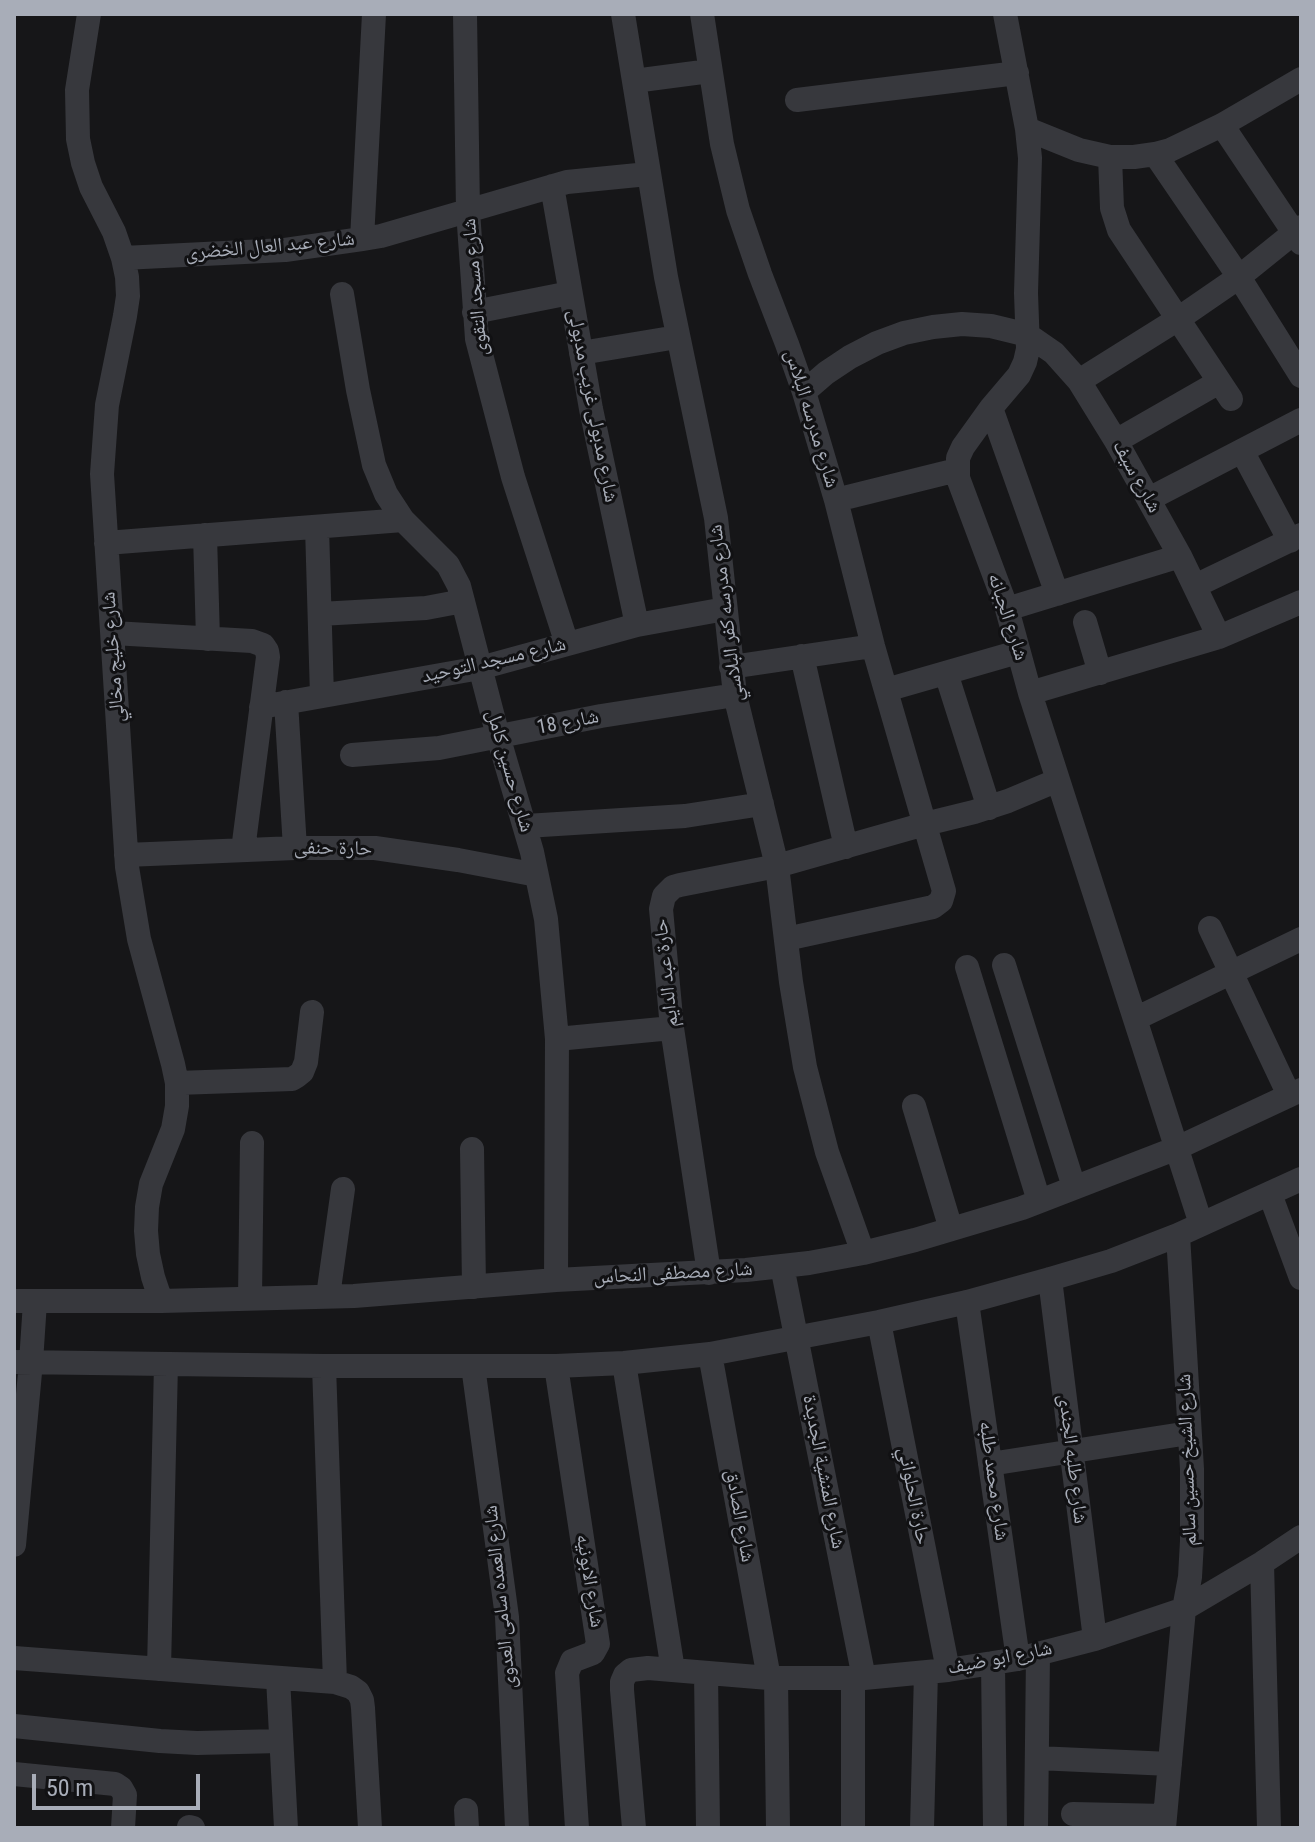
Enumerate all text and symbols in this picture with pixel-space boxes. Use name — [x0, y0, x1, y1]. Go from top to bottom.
street label: شارع مسجد التقوى — [458, 217, 494, 357]
street label: شارع عبد العال الخضرى — [184, 228, 356, 266]
street label: شارع مدبولى غريب مدبولى — [562, 307, 622, 505]
street label: شارع مدرسه البلاس — [779, 347, 843, 491]
street label: شارع سيف — [1106, 436, 1166, 518]
street label: شارع مدرسه كفر البلاسي — [704, 523, 750, 703]
street label: شارع الجبانه — [982, 570, 1032, 664]
street label: شارع خليج مخالي — [97, 591, 131, 723]
street label: شارع مسجد التوحيد — [420, 633, 568, 689]
street label: شارع 18 — [535, 705, 601, 741]
street label: شارع حسين كامل — [480, 707, 538, 835]
street label: حارة حنفى — [294, 836, 372, 862]
street label: حارة عبد الدايم — [649, 918, 685, 1028]
street label: شارع مصطفى النحاس — [593, 1258, 753, 1290]
street label: شارع الشيخ حسين سالم — [1173, 1373, 1203, 1547]
street label: شارع المنشية الجديدة — [796, 1393, 850, 1551]
street label: شارع طلبه الجندى — [1052, 1393, 1092, 1525]
street label: شارع محمد طلبه — [973, 1420, 1013, 1542]
street label: حارة الحلواني — [892, 1445, 934, 1547]
street label: شارع الصادق — [719, 1468, 759, 1564]
street label: شارع العمده سامى العدوى — [479, 1504, 523, 1690]
street label: شارع الابونيه — [570, 1533, 608, 1629]
street label: شارع ابو ضيف — [946, 1637, 1054, 1681]
scale bar — [36, 1758, 204, 1808]
text: 50 m — [46, 1774, 93, 1802]

